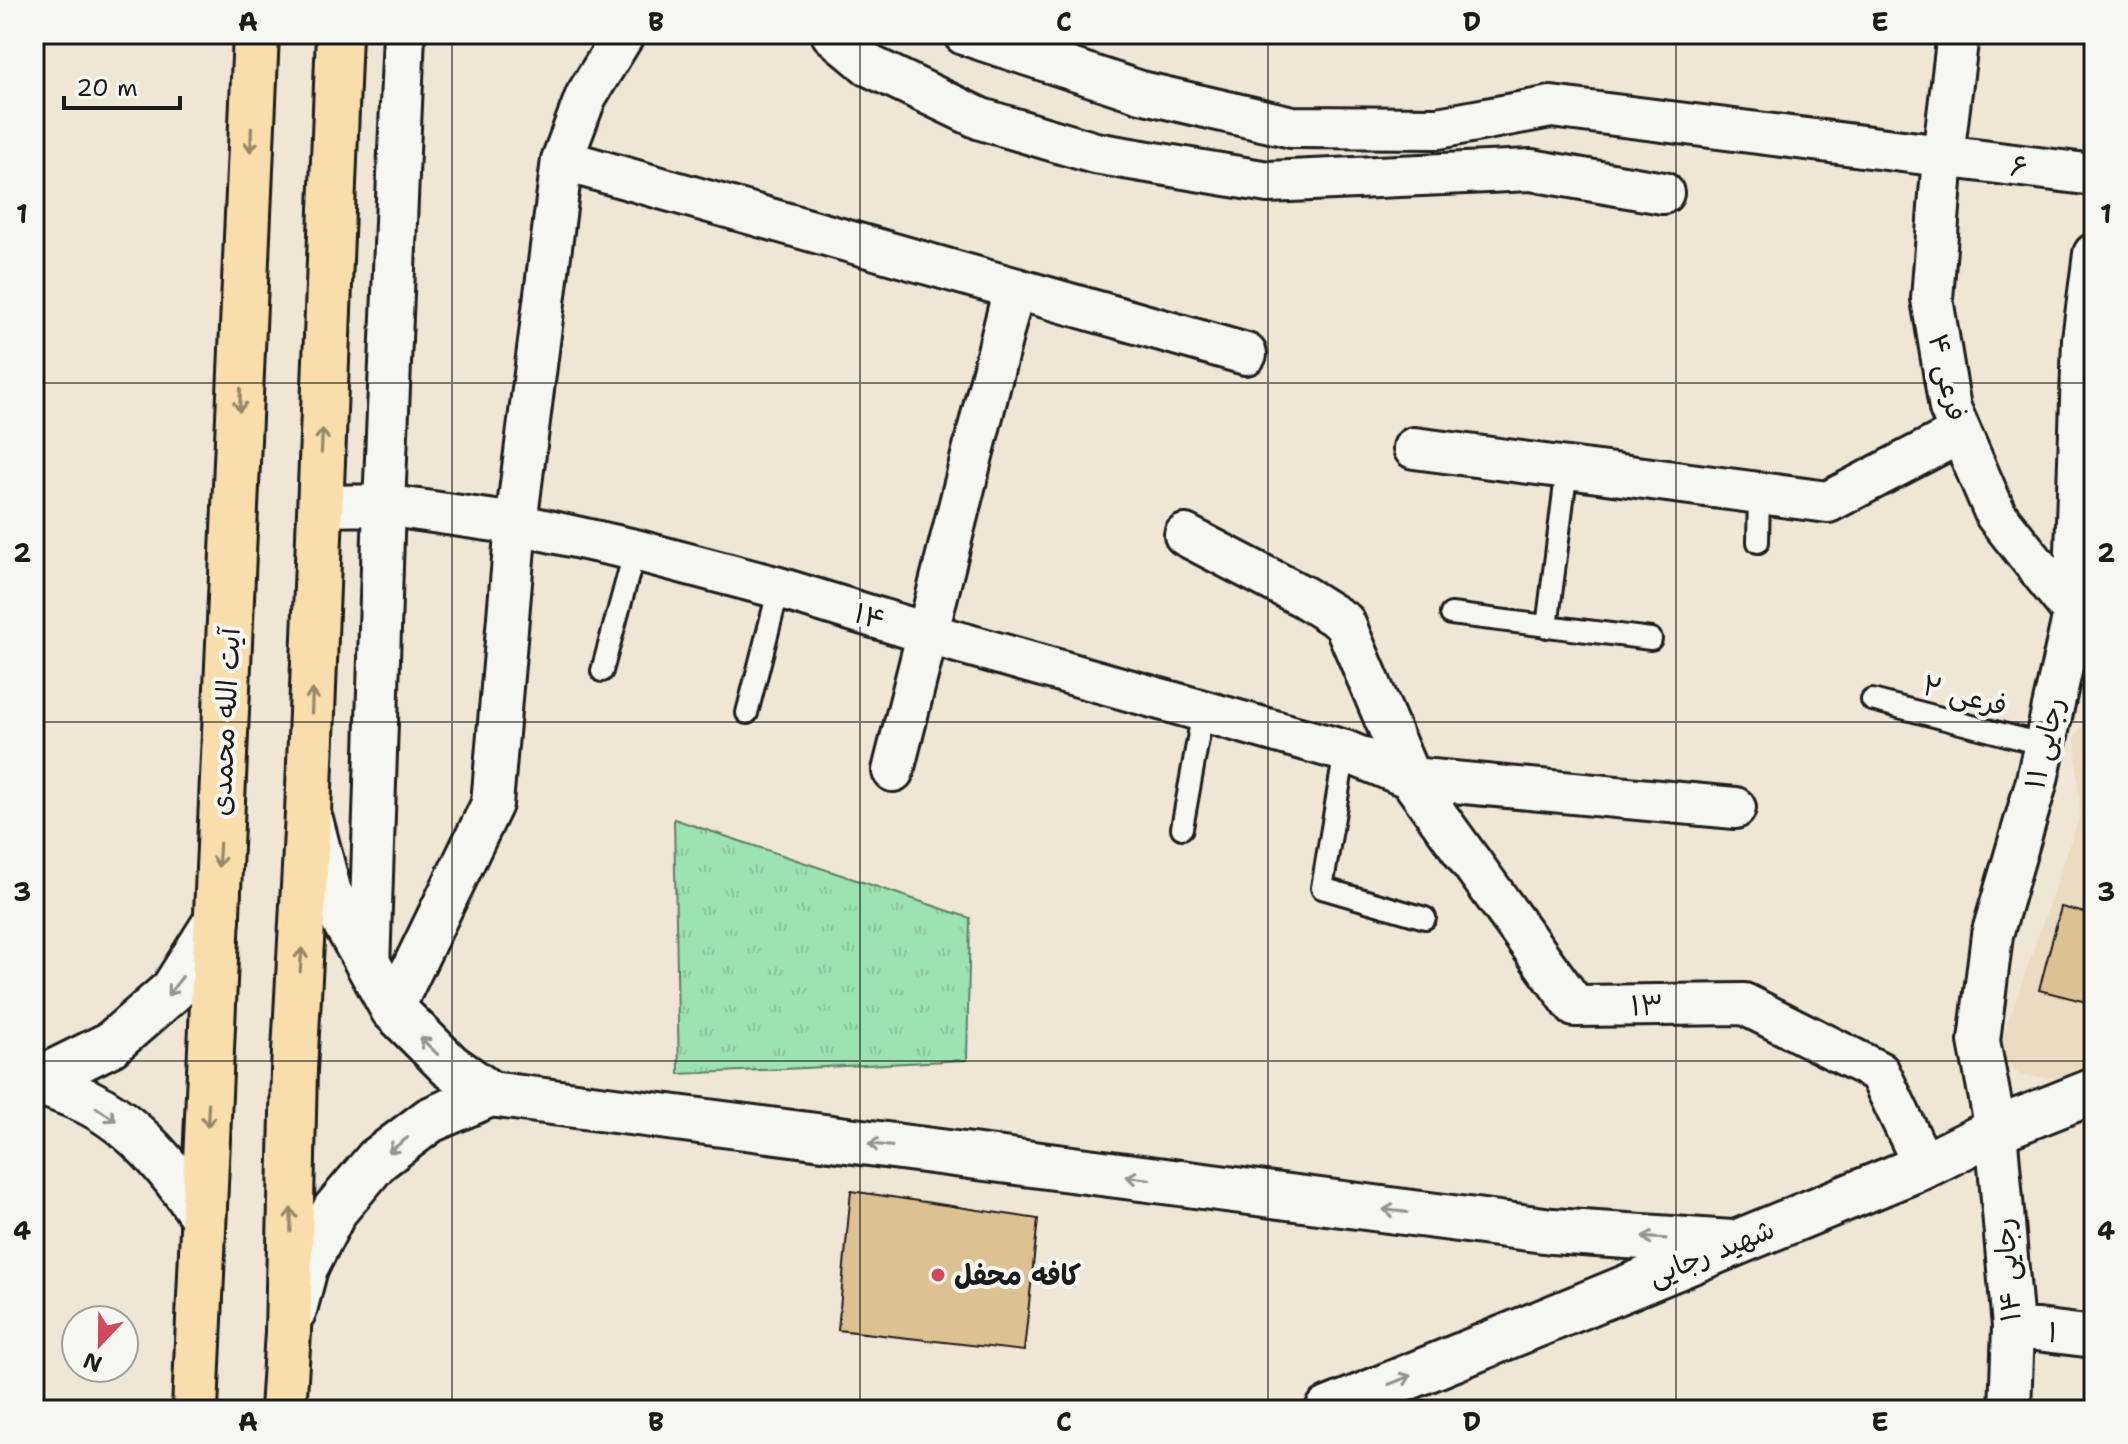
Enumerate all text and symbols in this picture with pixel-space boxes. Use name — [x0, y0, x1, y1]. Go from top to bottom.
text: A — [238, 4, 258, 39]
text: B — [648, 4, 664, 39]
text: C — [1056, 4, 1072, 39]
text: D — [1463, 4, 1481, 39]
text: E — [1871, 4, 1889, 39]
scale bar — [64, 60, 180, 110]
text: 20 m — [76, 72, 138, 104]
one-way arrow — [244, 126, 259, 153]
street label: ۶ — [2008, 146, 2030, 186]
text: 1 — [16, 196, 28, 231]
text: 1 — [2100, 196, 2112, 231]
street label: فرعی ۴ — [1920, 330, 1976, 424]
one-way arrow — [232, 386, 247, 413]
one-way arrow — [315, 428, 330, 455]
text: 2 — [13, 535, 31, 570]
text: 2 — [2097, 535, 2115, 570]
street label: ۱۴ — [850, 593, 890, 639]
street label: آیت الله محمدی — [201, 626, 249, 817]
street label: فرعی ۲ — [1918, 665, 2012, 725]
one-way arrow — [305, 688, 320, 715]
street label: رجایی ۱۱ — [2015, 693, 2073, 793]
one-way arrow — [212, 841, 227, 868]
text: 3 — [13, 874, 31, 909]
text: 3 — [2097, 874, 2115, 909]
one-way arrow — [293, 947, 308, 974]
one-way arrow — [166, 975, 183, 996]
street label: ۱۳ — [1630, 986, 1664, 1024]
one-way arrow — [420, 1037, 439, 1056]
one-way arrow — [200, 1101, 215, 1128]
one-way arrow — [94, 1106, 117, 1122]
one-way arrow — [388, 1136, 409, 1153]
one-way arrow — [867, 1137, 894, 1152]
one-way arrow — [1125, 1170, 1151, 1185]
one-way arrow — [1383, 1203, 1409, 1218]
one-way arrow — [283, 1207, 298, 1234]
street label: شهید رجایی — [1642, 1209, 1780, 1295]
text: 4 — [13, 1213, 31, 1248]
text: 4 — [2097, 1213, 2115, 1248]
street label: رجایی ۱۴ — [1984, 1217, 2030, 1323]
one-way arrow — [1641, 1230, 1668, 1245]
place label: کافه محفل — [954, 1256, 1082, 1294]
marker: کافه محفل — [929, 1266, 947, 1284]
north arrow — [60, 1304, 140, 1384]
street label: ۱ — [2046, 1313, 2060, 1351]
text: N — [79, 1345, 106, 1379]
one-way arrow — [1387, 1372, 1412, 1387]
text: A — [238, 1404, 258, 1439]
text: B — [648, 1404, 664, 1439]
text: C — [1056, 1404, 1072, 1439]
text: D — [1463, 1404, 1481, 1439]
text: E — [1871, 1404, 1889, 1439]

